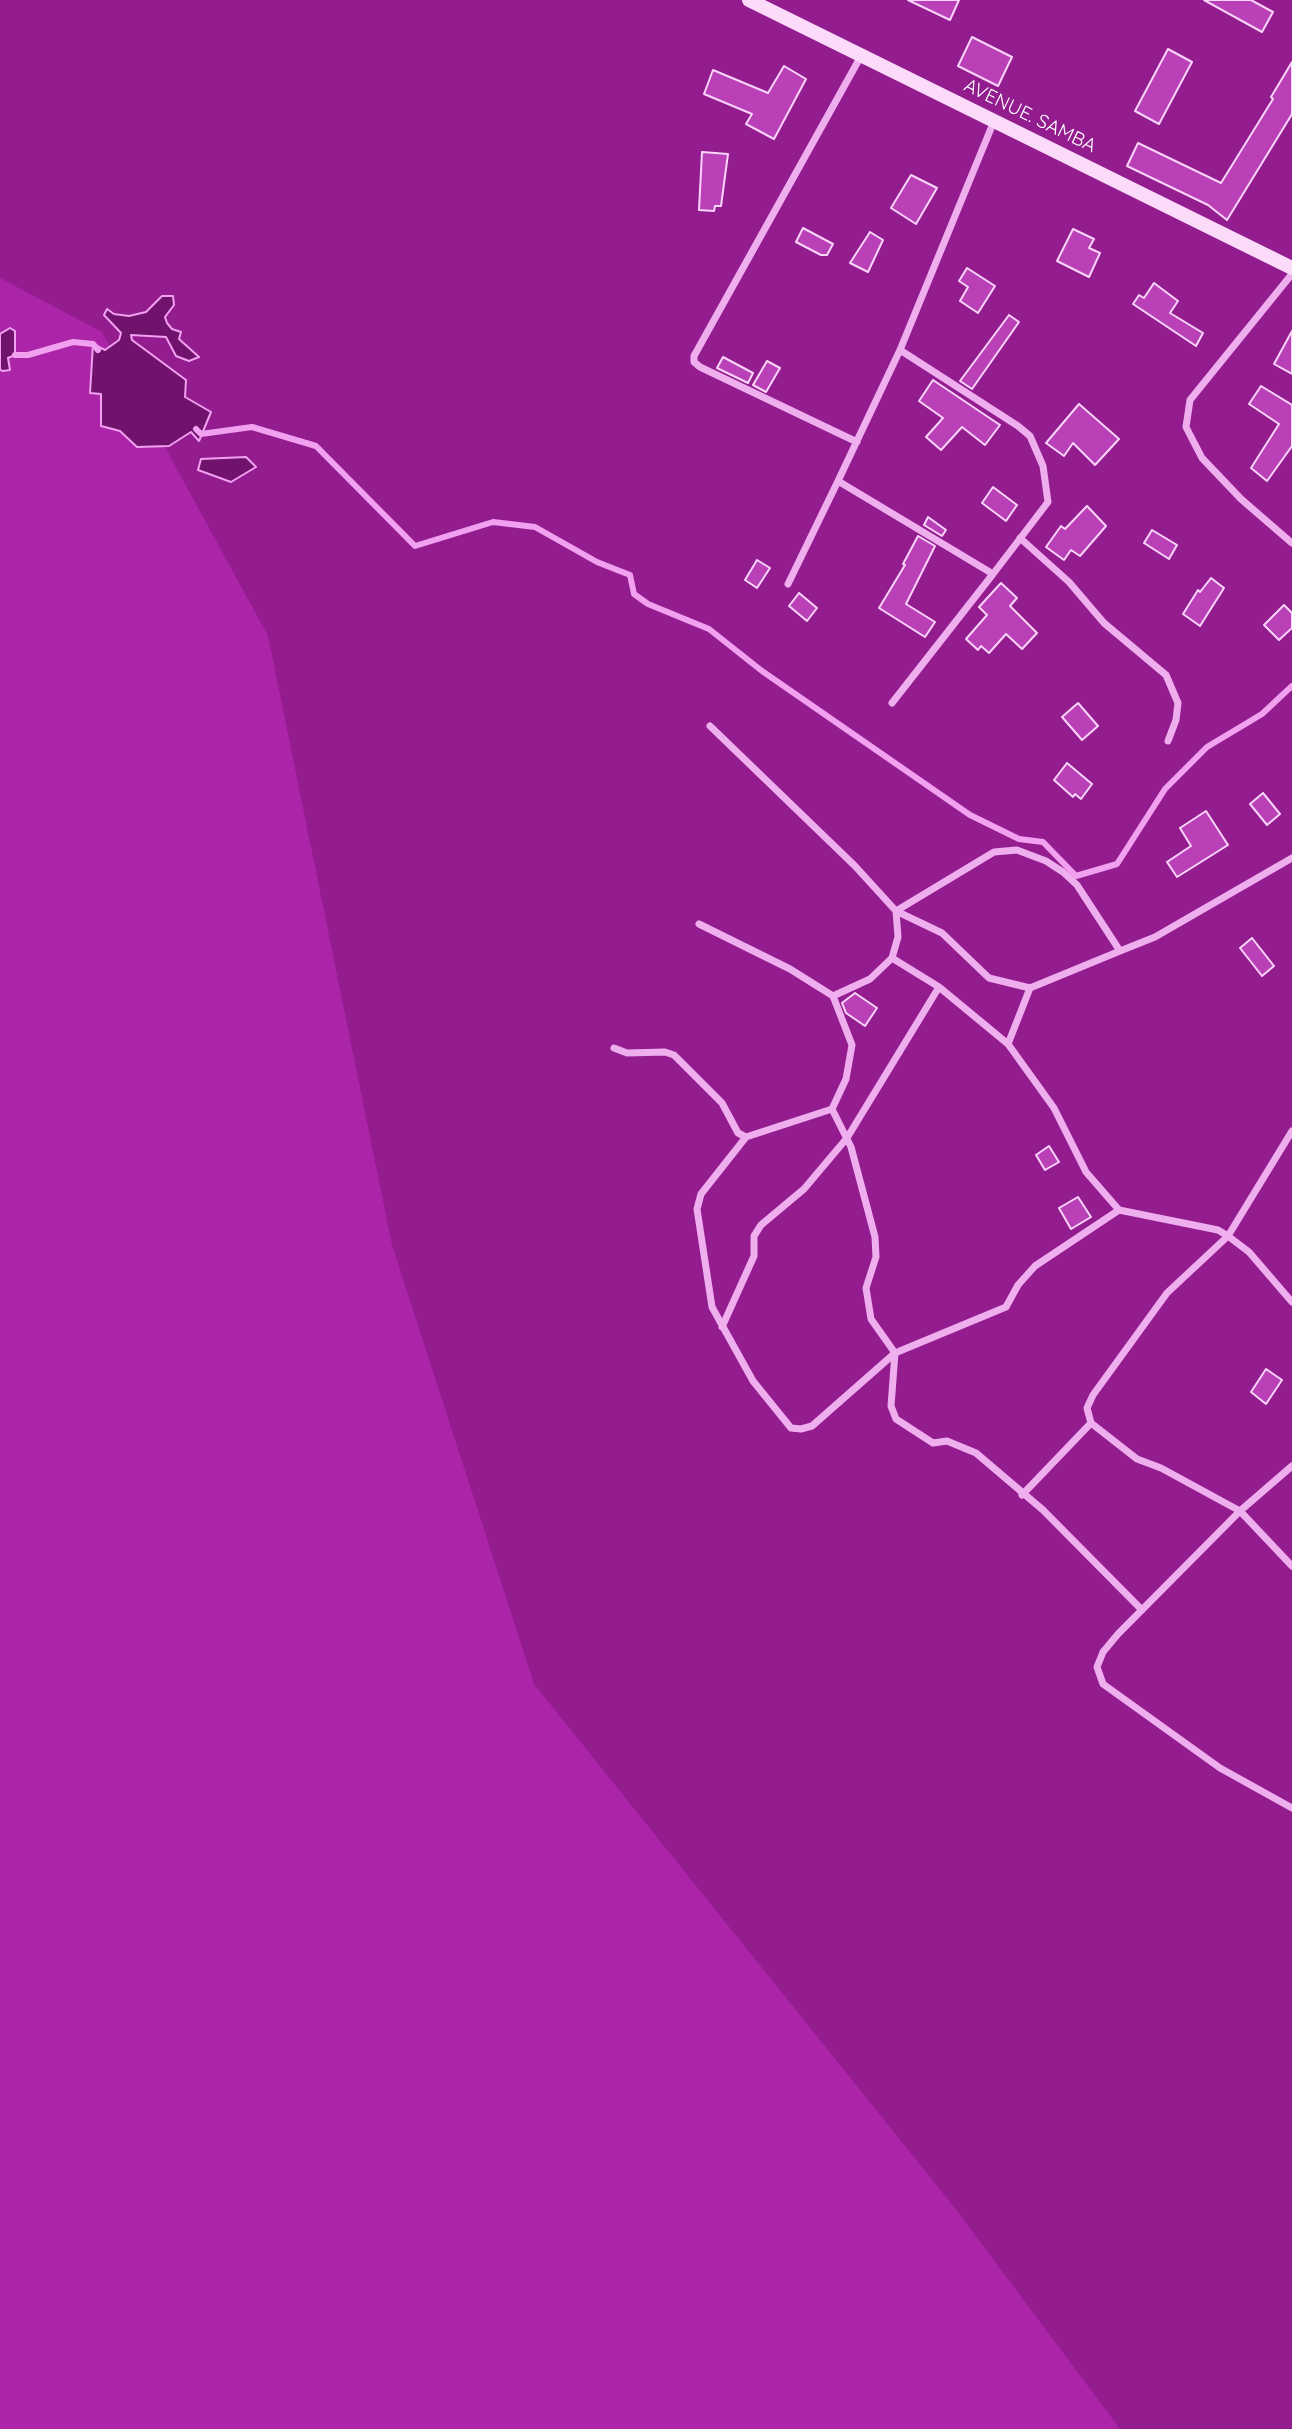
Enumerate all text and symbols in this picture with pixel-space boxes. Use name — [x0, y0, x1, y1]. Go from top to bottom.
street label: AVENUE. SAMBA — [960, 74, 1100, 158]

